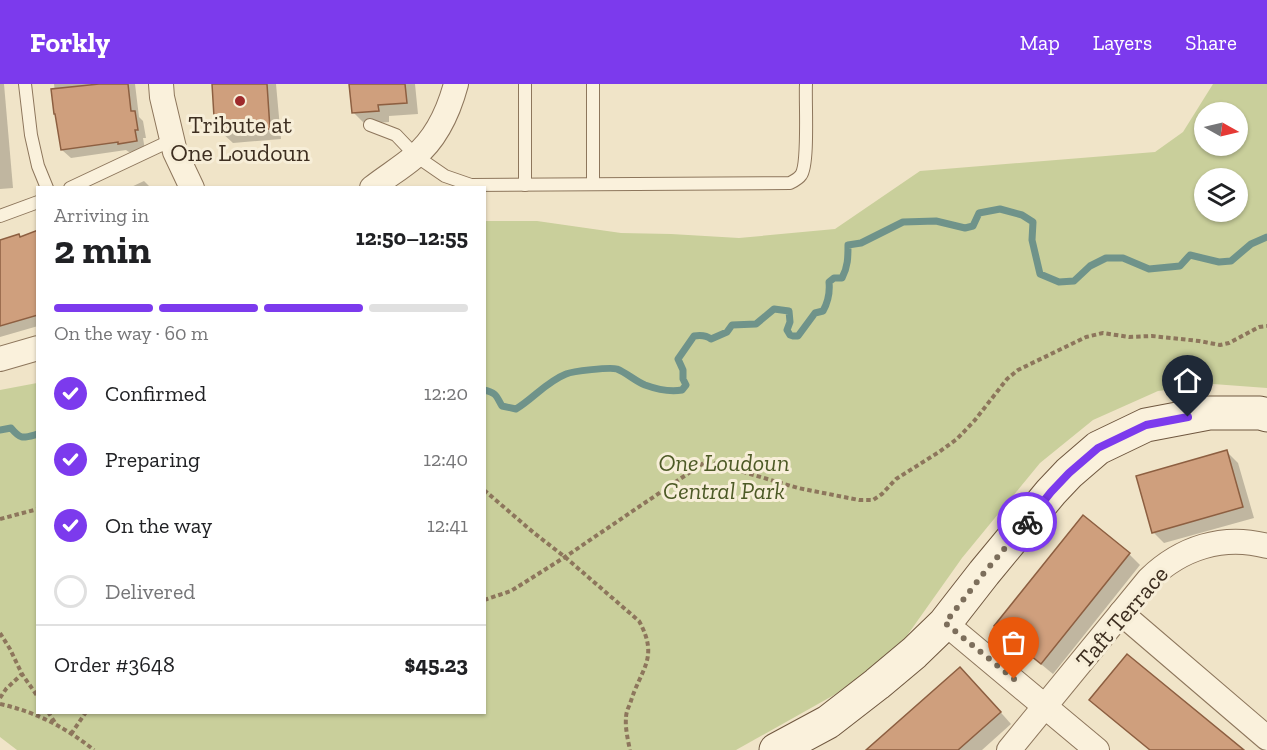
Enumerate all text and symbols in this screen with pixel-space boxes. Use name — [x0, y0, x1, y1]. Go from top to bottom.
text: Forkly — [30, 26, 110, 59]
text: Map — [1020, 30, 1060, 55]
text: Layers — [1093, 30, 1152, 55]
text: Share — [1185, 30, 1237, 55]
marker: Tribute at One Loudoun — [233, 94, 247, 108]
north arrow — [1194, 102, 1248, 156]
map controls — [1194, 102, 1248, 222]
place label: Tribute at One Loudoun — [170, 110, 310, 167]
button: layers — [1194, 168, 1248, 222]
text: Arriving in — [54, 203, 149, 227]
text: 12:50–12:55 — [356, 224, 468, 251]
text: 2 min — [54, 226, 151, 273]
text: On the way · 60 m — [54, 321, 208, 345]
pin — [1162, 355, 1213, 417]
icon: home — [1171, 364, 1204, 397]
icon: check — [54, 377, 87, 410]
text: Confirmed — [105, 380, 206, 407]
text: 12:20 — [424, 381, 468, 405]
icon: check — [54, 443, 87, 476]
text: Preparing — [105, 446, 200, 473]
text: 12:40 — [423, 447, 468, 471]
park label: One Loudoun Central Park — [659, 448, 789, 505]
courier — [997, 492, 1057, 552]
icon: bike — [1011, 506, 1044, 539]
icon: check — [54, 509, 87, 542]
text: On the way — [105, 512, 212, 539]
text: 12:41 — [427, 513, 468, 537]
street label: Taft Terrace — [1069, 560, 1174, 674]
text: Delivered — [105, 578, 195, 605]
pin — [988, 617, 1039, 679]
icon: bag — [997, 626, 1030, 659]
text: Order #3648 — [54, 651, 175, 678]
text: $45.23 — [405, 651, 468, 678]

